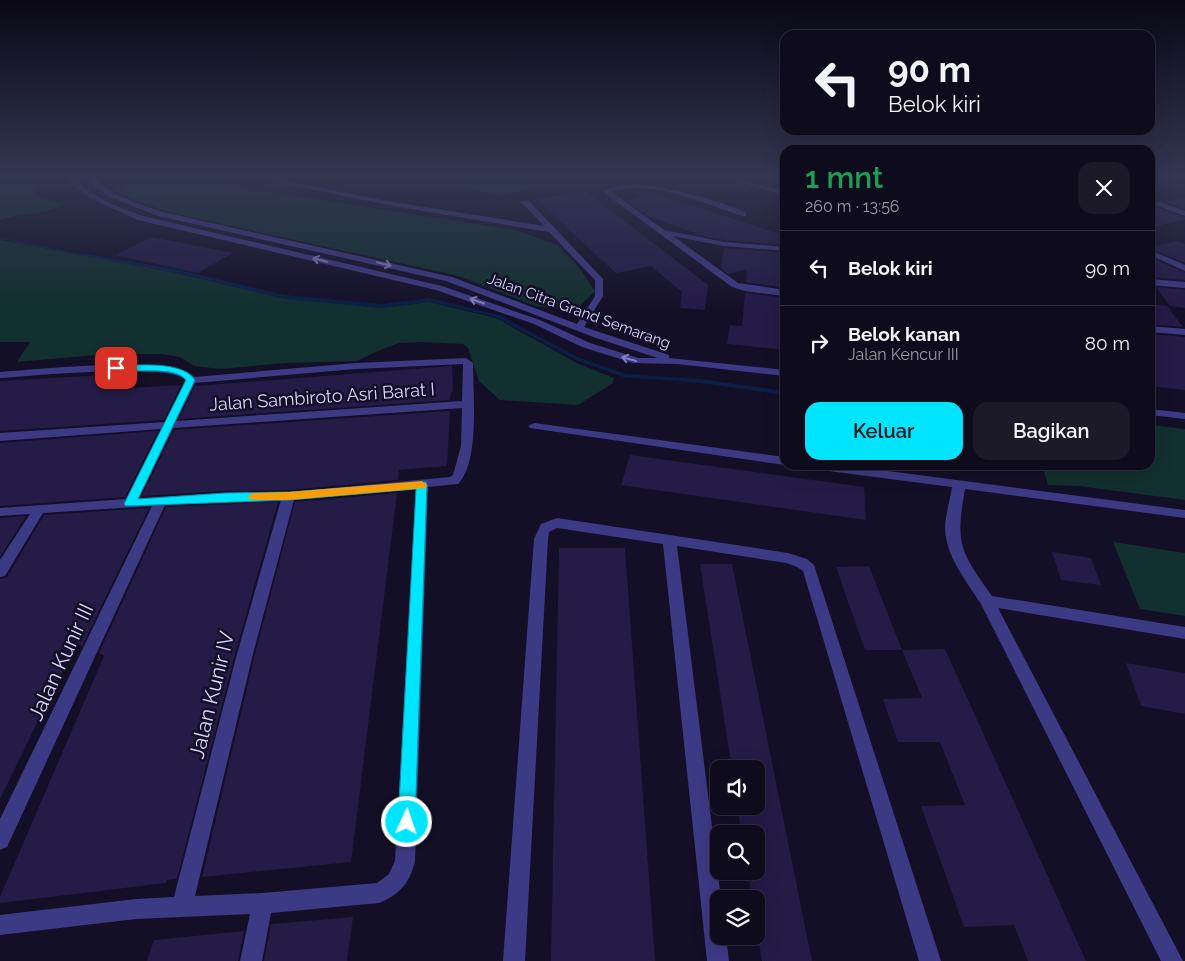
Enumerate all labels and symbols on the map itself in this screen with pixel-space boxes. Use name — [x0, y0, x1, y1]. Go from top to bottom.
one-way arrow — [312, 255, 328, 264]
one-way arrow — [375, 260, 391, 269]
street label: Jalan Citra Grand Semarang — [485, 269, 673, 353]
one-way arrow — [470, 296, 485, 305]
pin — [95, 347, 137, 389]
one-way arrow — [621, 353, 637, 363]
street label: Jalan Sambiroto Asri Barat I — [208, 378, 435, 415]
street label: Jalan Kunir III — [23, 599, 99, 724]
street label: Jalan Kunir IV — [184, 629, 239, 761]
position arrow — [380, 795, 432, 847]

